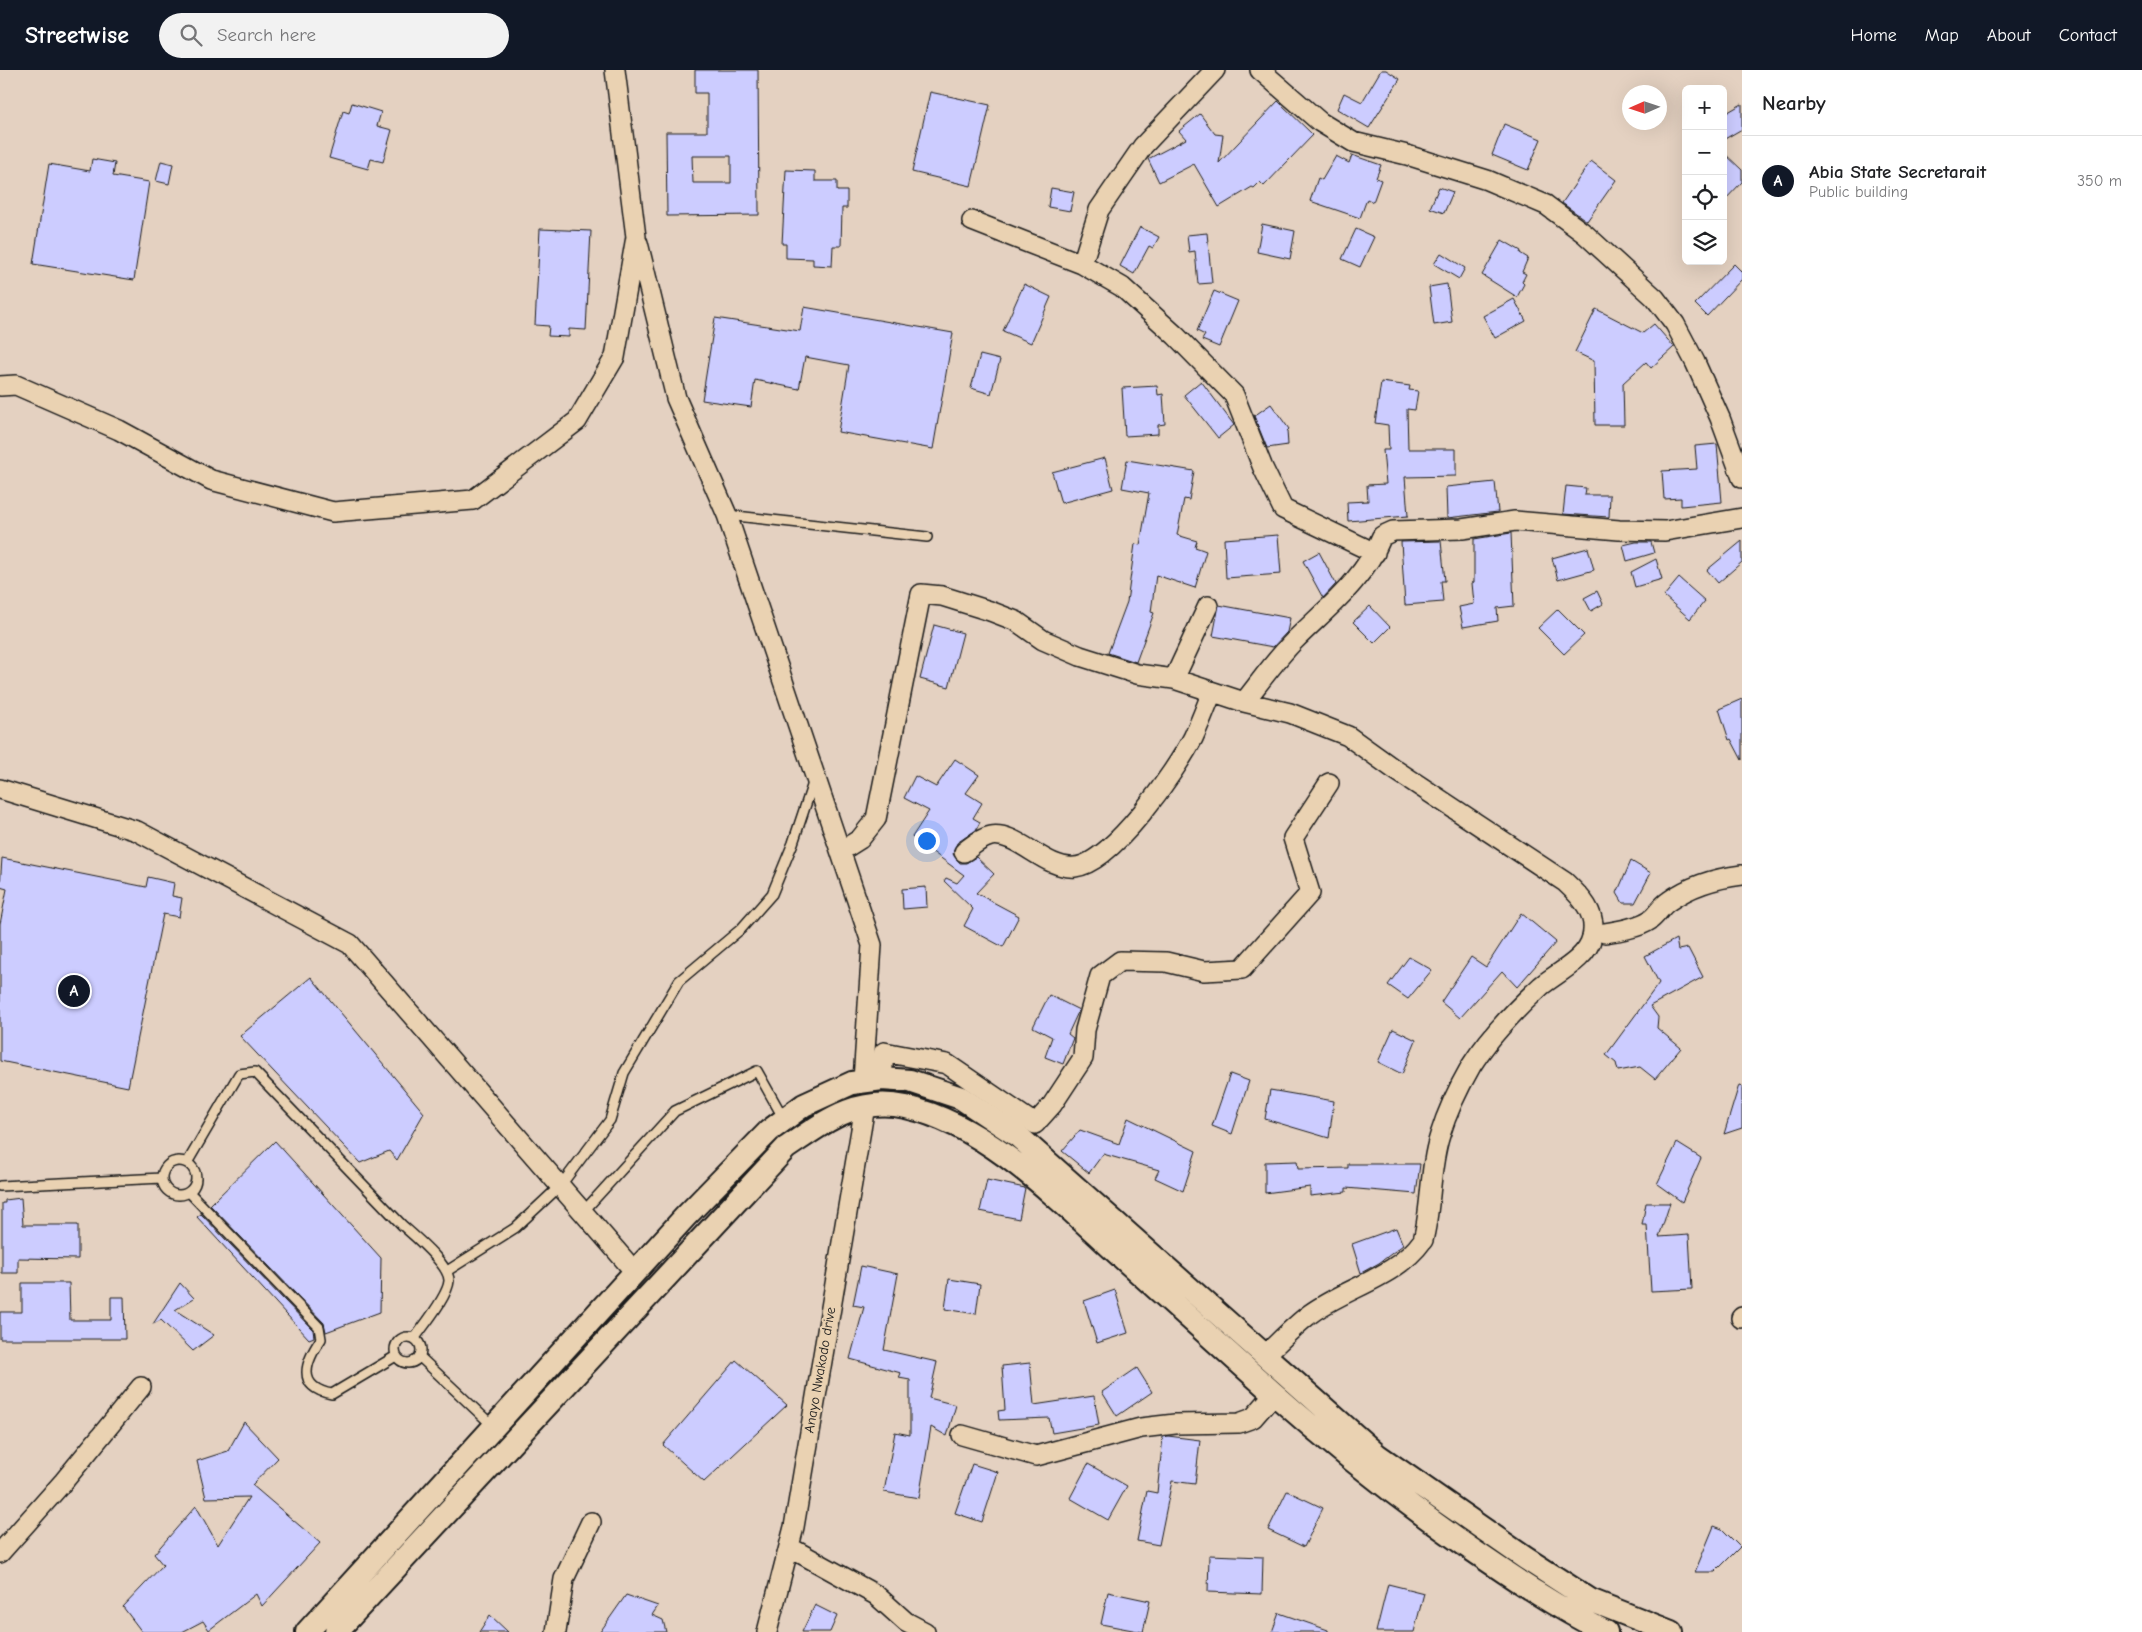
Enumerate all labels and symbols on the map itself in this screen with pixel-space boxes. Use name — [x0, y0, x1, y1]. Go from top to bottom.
north arrow — [1622, 85, 1667, 130]
your location — [914, 828, 940, 854]
pin: A — [58, 972, 90, 1010]
street label: Anayo Nwakodo drive — [801, 1306, 839, 1434]

